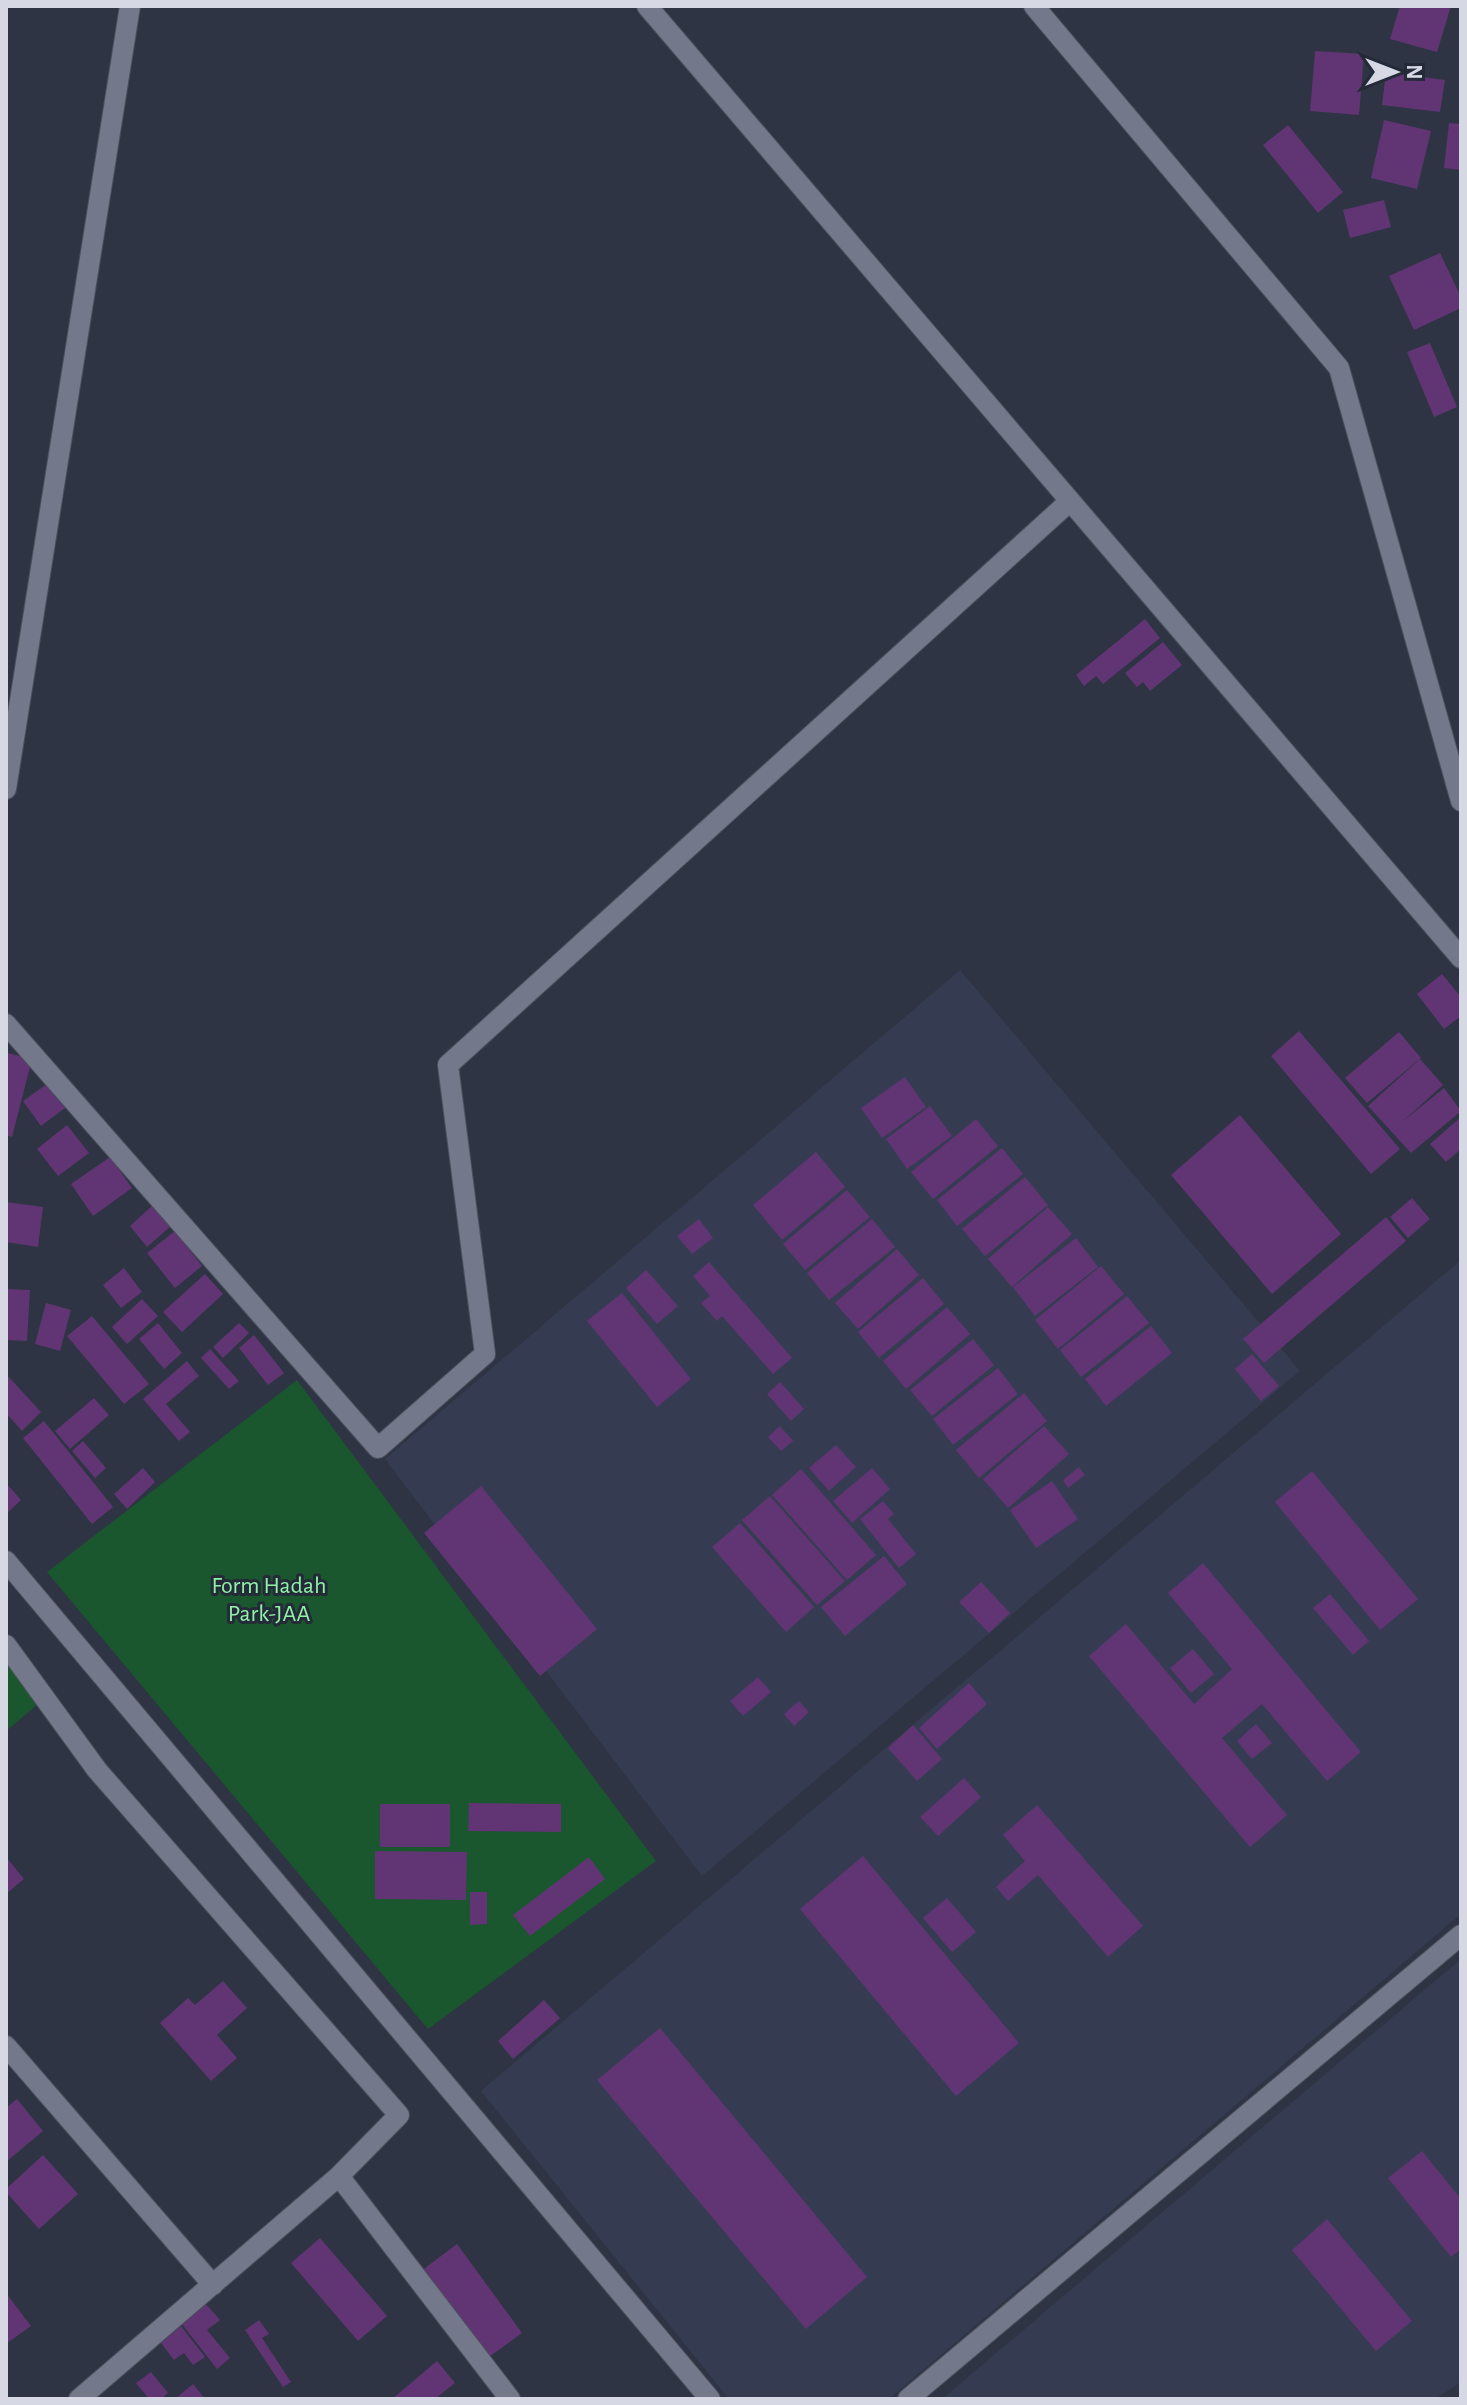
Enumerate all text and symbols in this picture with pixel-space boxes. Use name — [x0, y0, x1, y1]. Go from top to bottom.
north arrow — [1355, 32, 1435, 112]
text: N — [1403, 64, 1425, 80]
park label: Form Hadah Park-JAA — [211, 1574, 327, 1626]

